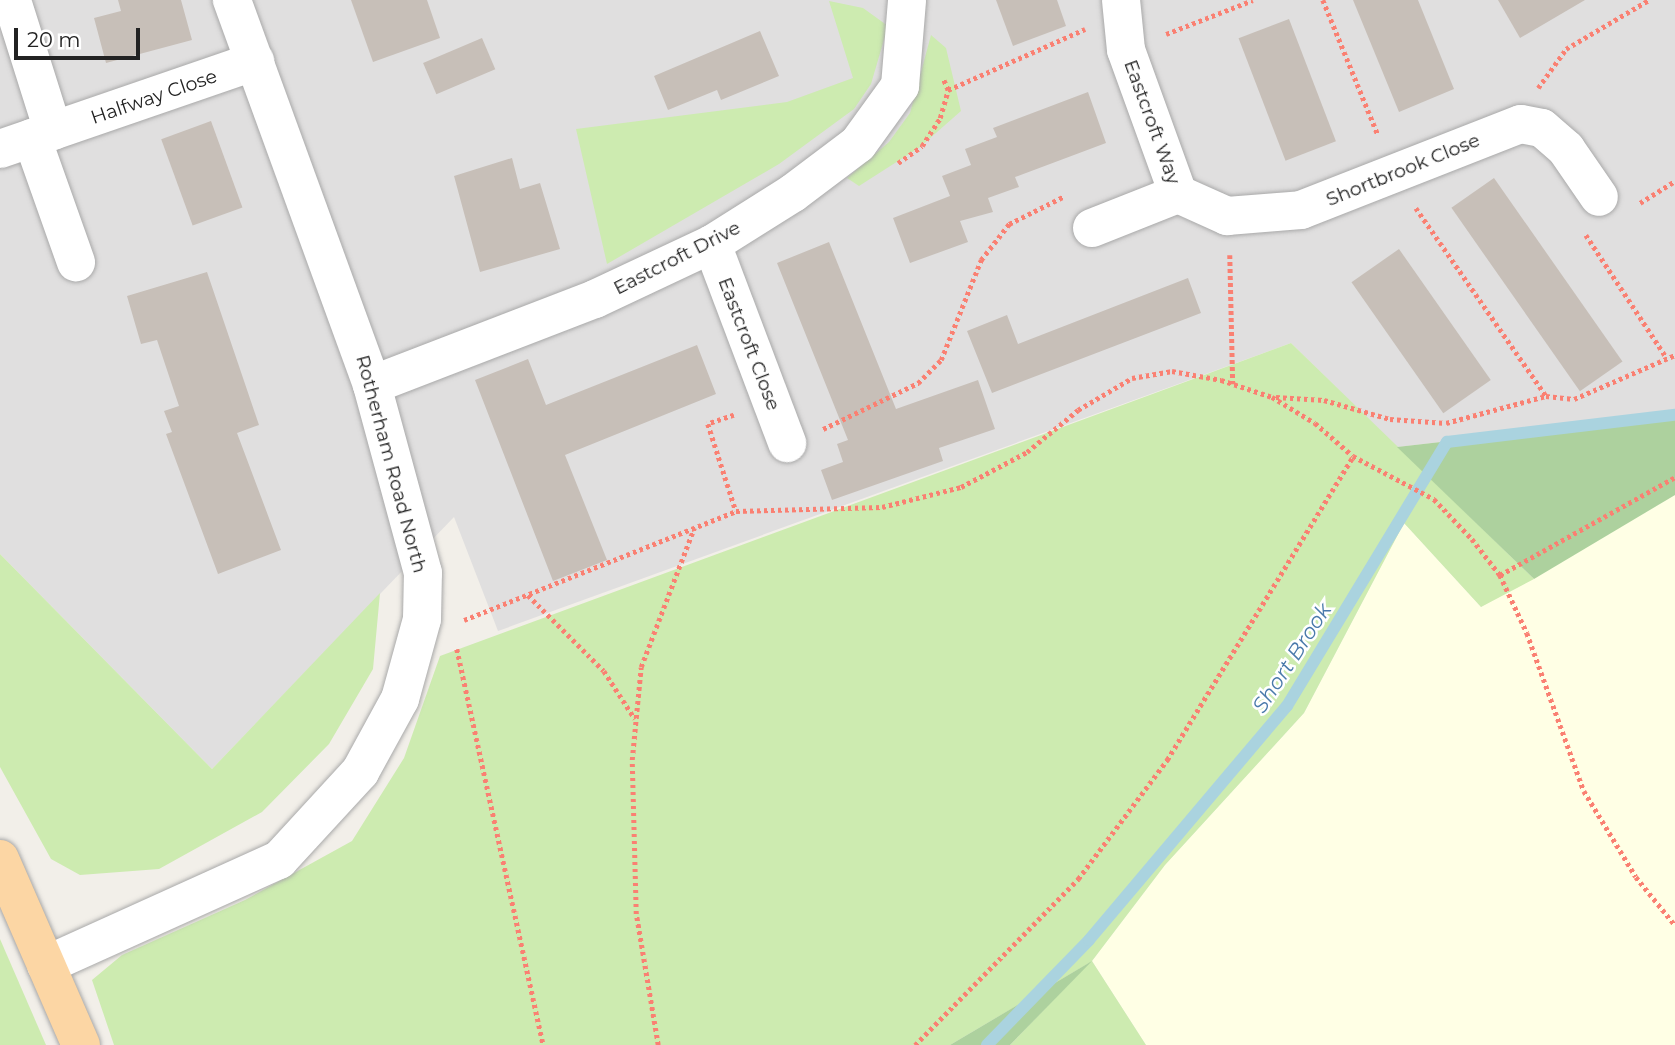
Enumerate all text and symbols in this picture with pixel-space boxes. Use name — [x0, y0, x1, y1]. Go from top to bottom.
scale bar — [18, 14, 144, 58]
text: 20 m — [27, 27, 81, 52]
street label: Eastcroft Way — [1119, 57, 1185, 187]
street label: Halfway Close — [88, 65, 220, 129]
street label: Shortbrook Close — [1323, 129, 1483, 211]
street label: Eastcroft Drive — [610, 216, 744, 300]
street label: Eastcroft Close — [713, 274, 785, 414]
street label: Rotherham Road North — [351, 352, 431, 576]
water label: Short Brook — [1247, 598, 1337, 718]

